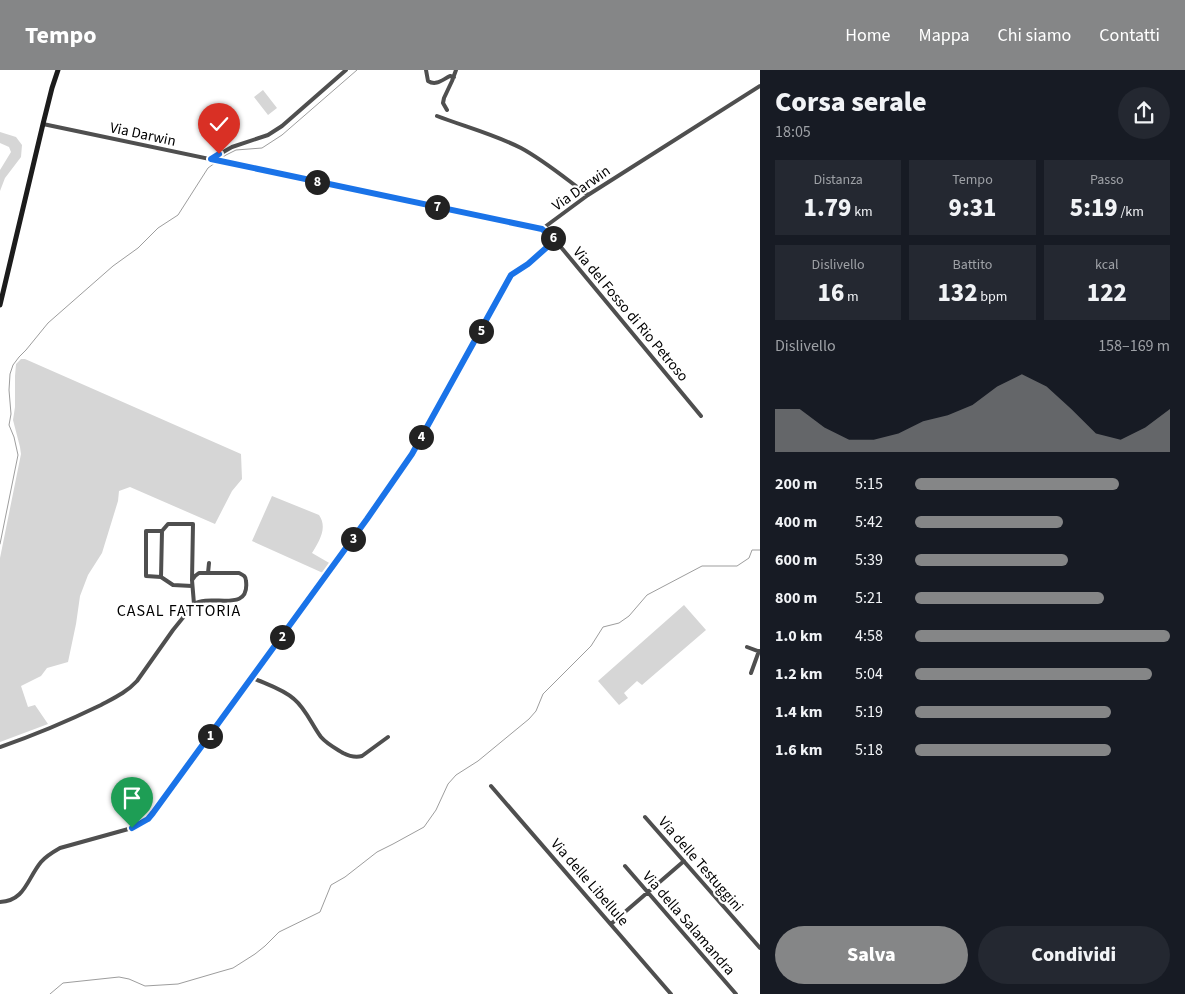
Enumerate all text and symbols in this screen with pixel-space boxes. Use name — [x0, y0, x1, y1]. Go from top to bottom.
text: Tempo — [25, 18, 97, 53]
text: Home — [845, 23, 891, 48]
text: Mappa — [919, 23, 970, 48]
text: Chi siamo — [998, 23, 1071, 48]
text: Contatti — [1099, 23, 1160, 48]
text: Corsa serale — [775, 82, 927, 122]
button: share — [1118, 87, 1170, 139]
pin — [198, 103, 240, 154]
icon: check — [205, 110, 233, 138]
street label: Via Darwin — [108, 117, 178, 152]
text: 18:05 — [775, 121, 811, 143]
street label: Via Darwin — [548, 161, 615, 216]
pin: 8 — [304, 170, 330, 194]
text: Distanza — [813, 170, 863, 190]
text: Tempo — [952, 170, 993, 190]
text: Passo — [1090, 170, 1124, 190]
text: 8 — [314, 172, 321, 192]
text: 1.79 — [804, 190, 851, 226]
text: 9:31 — [949, 190, 996, 226]
text: 5:19 — [1070, 190, 1118, 226]
pin: 7 — [424, 194, 450, 220]
text: 7 — [434, 197, 441, 217]
text: km — [851, 202, 873, 222]
text: /km — [1118, 202, 1144, 222]
pin: 6 — [540, 226, 566, 250]
text: 6 — [550, 228, 557, 248]
street label: Via del Fosso di Rio Petroso — [568, 242, 693, 386]
text: Dislivello — [812, 255, 865, 275]
text: Battito — [953, 255, 992, 275]
text: kcal — [1095, 255, 1119, 275]
text: 16 — [818, 275, 844, 311]
text: 132 — [938, 275, 978, 311]
text: 122 — [1087, 275, 1127, 311]
text: m — [844, 287, 859, 307]
text: bpm — [978, 287, 1007, 307]
pin: 5 — [468, 318, 494, 344]
text: 5 — [478, 321, 485, 341]
text: Dislivello — [775, 335, 836, 357]
text: 158–169 m — [1098, 335, 1170, 357]
pin: 4 — [408, 424, 434, 450]
text: 4 — [418, 427, 425, 447]
text: 200 m — [775, 473, 817, 495]
text: 5:15 — [855, 473, 883, 495]
text: 400 m — [775, 511, 817, 533]
text: 5:42 — [855, 511, 883, 533]
pin: 3 — [340, 526, 366, 552]
text: 3 — [350, 529, 357, 549]
text: 600 m — [775, 549, 817, 571]
text: 5:39 — [855, 549, 883, 571]
text: 800 m — [775, 587, 817, 609]
text: 5:21 — [855, 587, 883, 609]
district label: CASAL FATTORIA — [117, 600, 241, 622]
pin: 2 — [270, 624, 294, 650]
text: 1.0 km — [775, 625, 822, 647]
text: 4:58 — [855, 625, 883, 647]
text: 2 — [279, 627, 286, 647]
text: 1.2 km — [775, 663, 822, 685]
text: 5:04 — [855, 663, 883, 685]
text: 1.4 km — [775, 701, 822, 723]
text: 5:19 — [855, 701, 883, 723]
pin: 1 — [198, 724, 222, 748]
text: 1 — [207, 726, 214, 746]
text: 1.6 km — [775, 739, 822, 761]
text: 5:18 — [855, 739, 883, 761]
pin — [111, 777, 153, 828]
icon: arrive — [118, 784, 146, 812]
street label: Via delle Testuggini — [653, 812, 748, 917]
street label: Via delle Libellule — [546, 834, 634, 931]
street label: Via della Salamandra — [637, 867, 740, 980]
button: Salva — [775, 926, 968, 984]
button: Condividi — [978, 926, 1170, 984]

